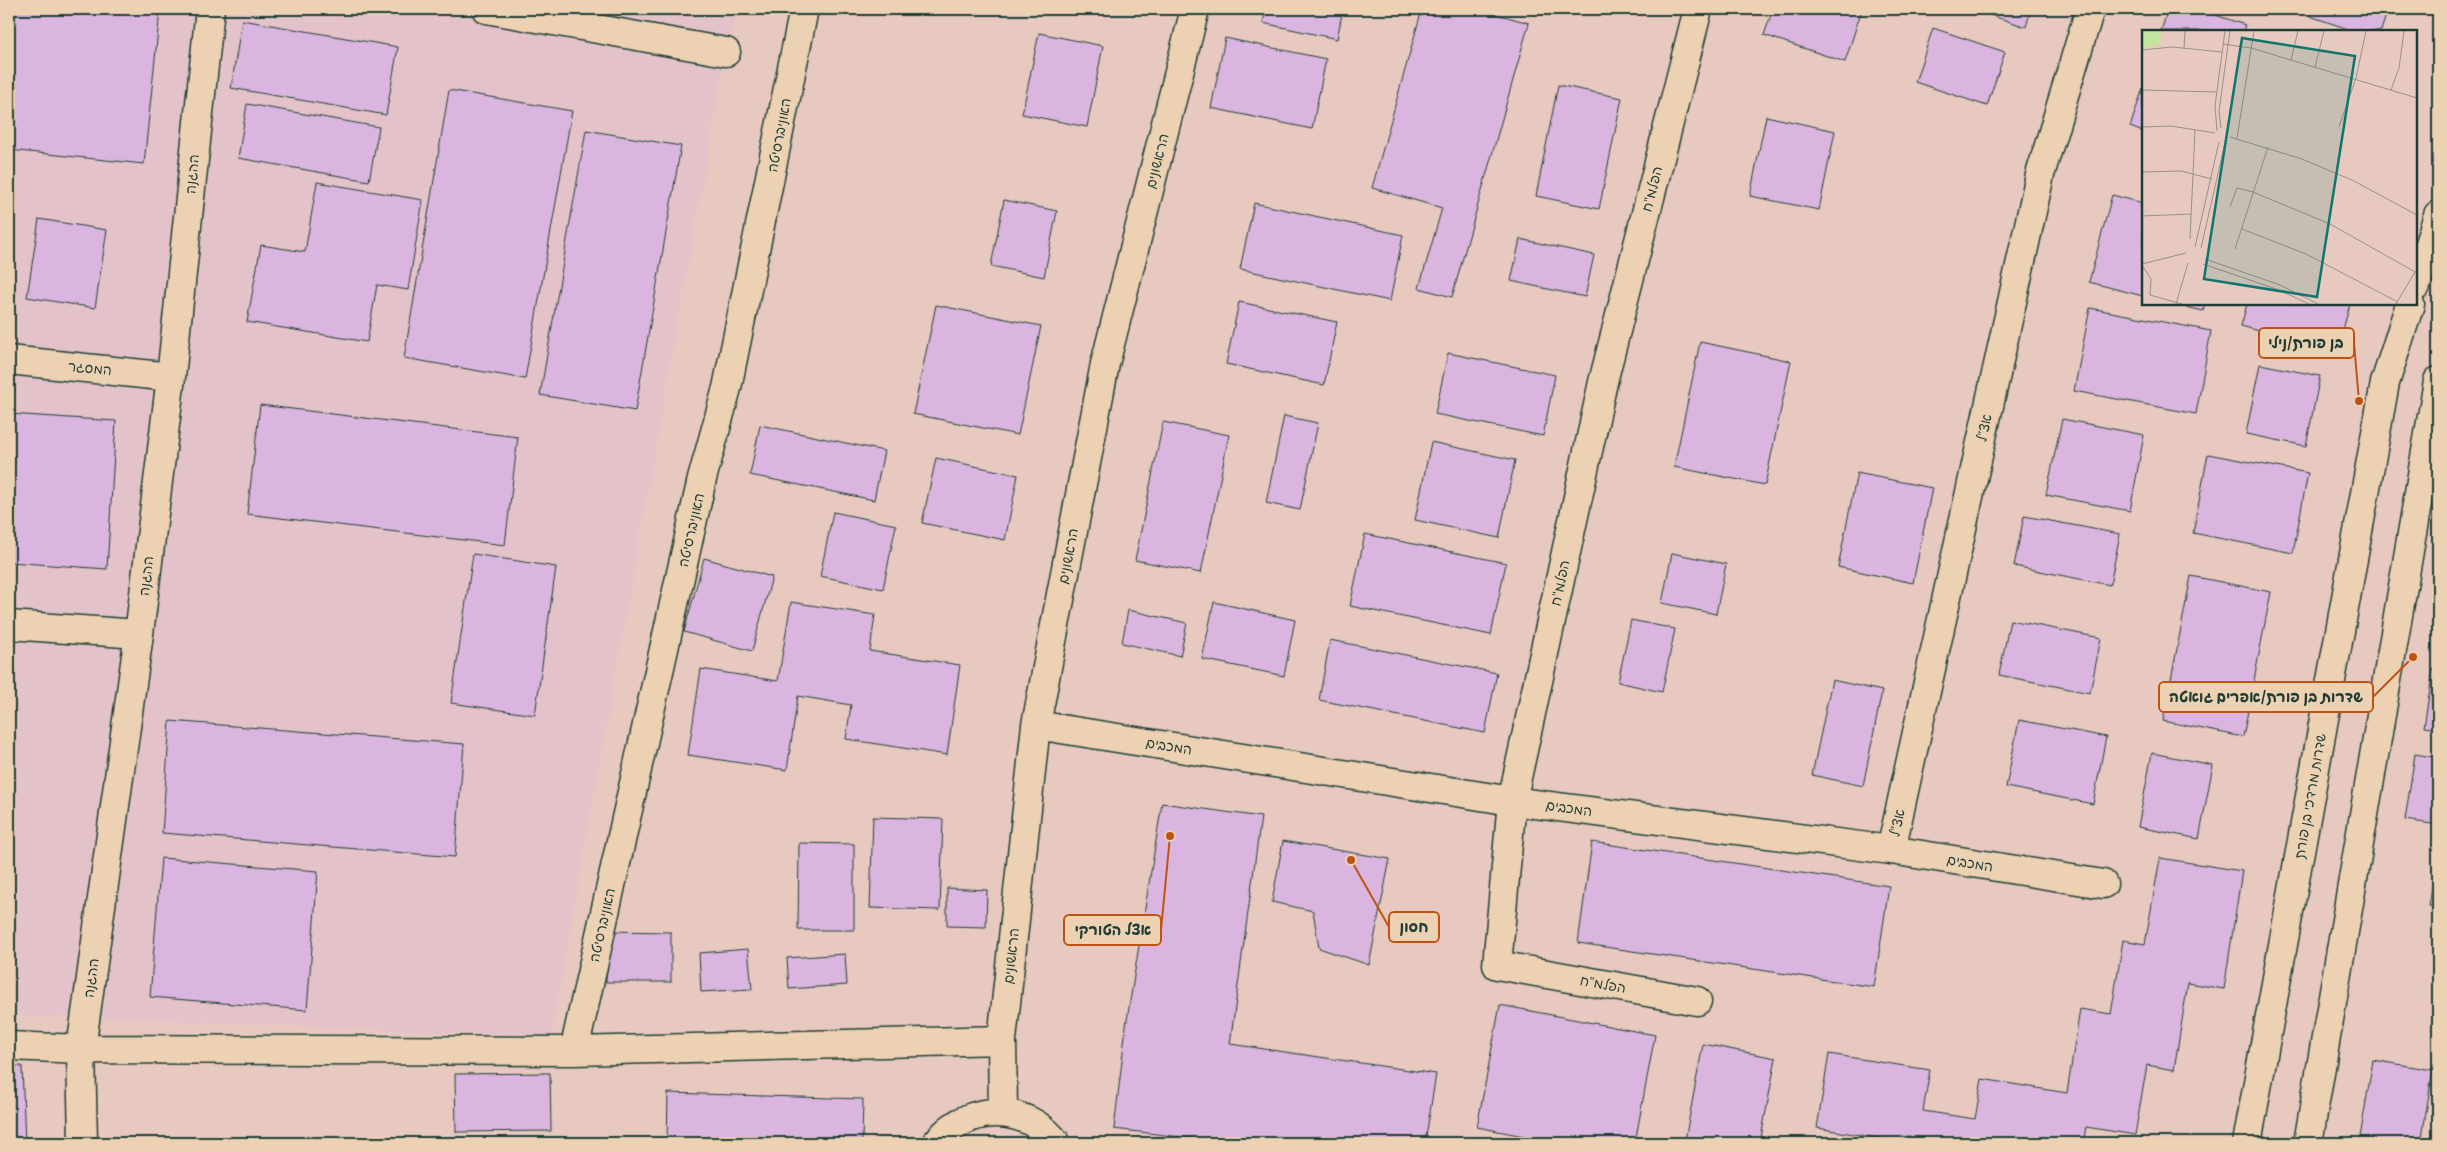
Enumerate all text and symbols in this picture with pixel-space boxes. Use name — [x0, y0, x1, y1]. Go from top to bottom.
inset map — [2142, 30, 2417, 305]
street label: האוניברסיטה — [763, 96, 795, 174]
street label: הראשונים — [1141, 131, 1173, 191]
street label: ההגנה — [181, 153, 203, 195]
street label: הפלמ"ח — [1638, 164, 1666, 214]
callout: בן פורת/נילי — [2259, 328, 2354, 358]
text: בן פורת/נילי — [2268, 333, 2344, 352]
street label: המסגר — [67, 357, 113, 379]
street label: אצ"ל — [1972, 412, 1996, 443]
street label: האוניברסיטה — [674, 491, 708, 569]
street label: הראשונים — [1054, 527, 1082, 585]
street label: ההגנה — [135, 555, 157, 597]
street label: הפלמ"ח — [1546, 558, 1574, 608]
callout: שדרות בן פורת/אפרים גואטה — [2159, 682, 2373, 712]
text: שדרות בן פורת/אפרים גואטה — [2169, 687, 2363, 706]
street label: שדרות מרדכי בן פורת — [2290, 731, 2330, 860]
street label: המכבים — [1144, 733, 1194, 759]
street label: המכבים — [1545, 796, 1593, 820]
street label: אצ"ל — [1885, 807, 1909, 838]
street label: המכבים — [1945, 850, 1995, 876]
street label: האוניברסיטה — [585, 886, 619, 964]
callout: חסון — [1389, 912, 1439, 942]
callout: אצל הטורקי — [1064, 915, 1161, 945]
text: חסון — [1399, 917, 1429, 936]
text: אצל הטורקי — [1075, 920, 1152, 939]
street label: הראשונים — [999, 927, 1023, 985]
street label: ההגנה — [79, 957, 103, 999]
street label: הפלמ"ח — [1579, 971, 1627, 997]

